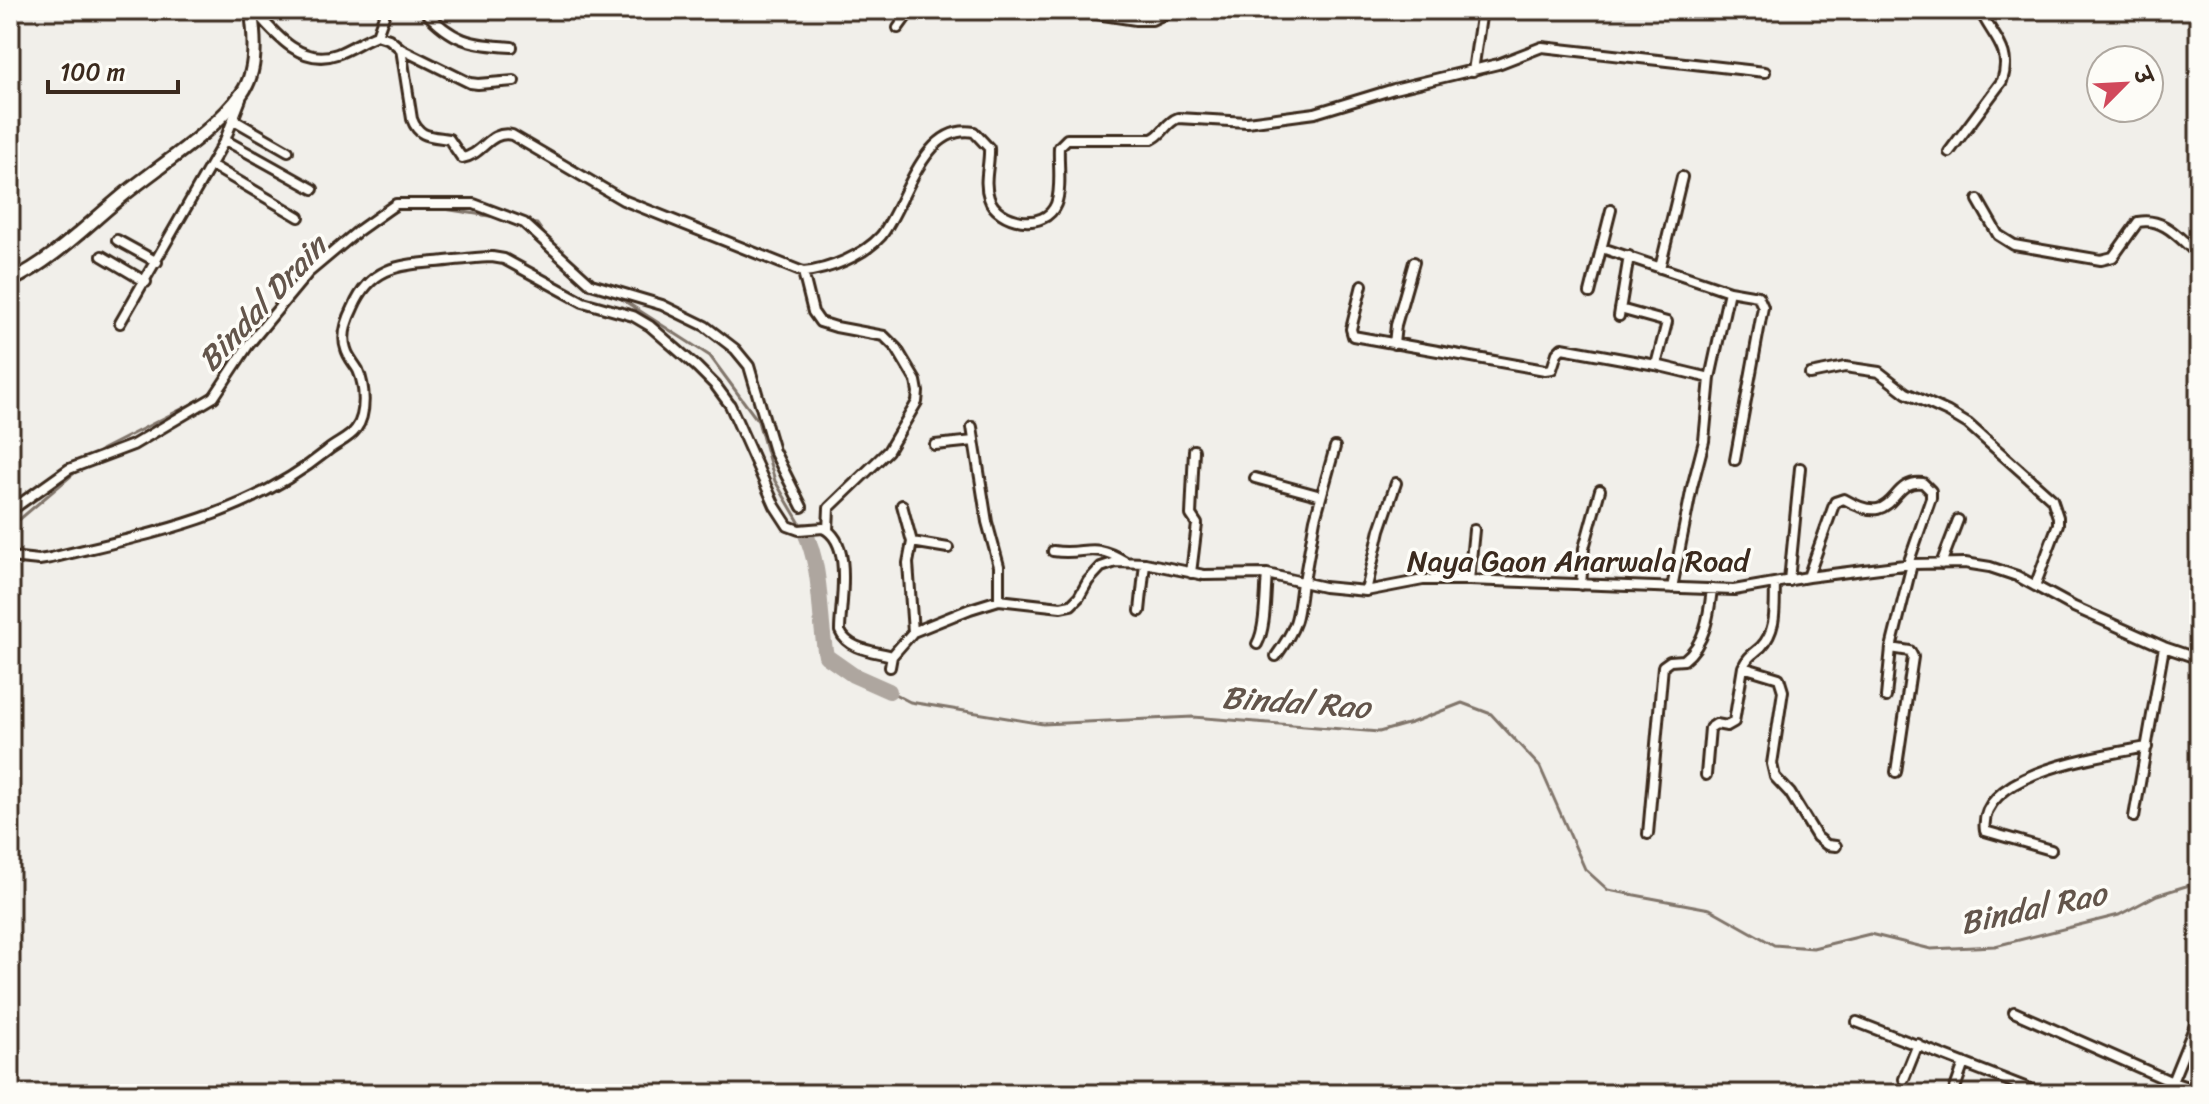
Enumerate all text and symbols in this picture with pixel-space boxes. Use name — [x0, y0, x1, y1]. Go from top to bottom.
scale bar — [48, 44, 178, 94]
north arrow — [2085, 44, 2165, 124]
text: 100 m — [60, 51, 125, 93]
text: उ — [2121, 60, 2165, 93]
water label: Bindal Drain — [183, 219, 344, 385]
street label: Naya Gaon Anarwala Road — [1407, 534, 1751, 588]
water label: Bindal Rao — [1220, 669, 1375, 736]
water label: Bindal Rao — [1955, 865, 2114, 952]

